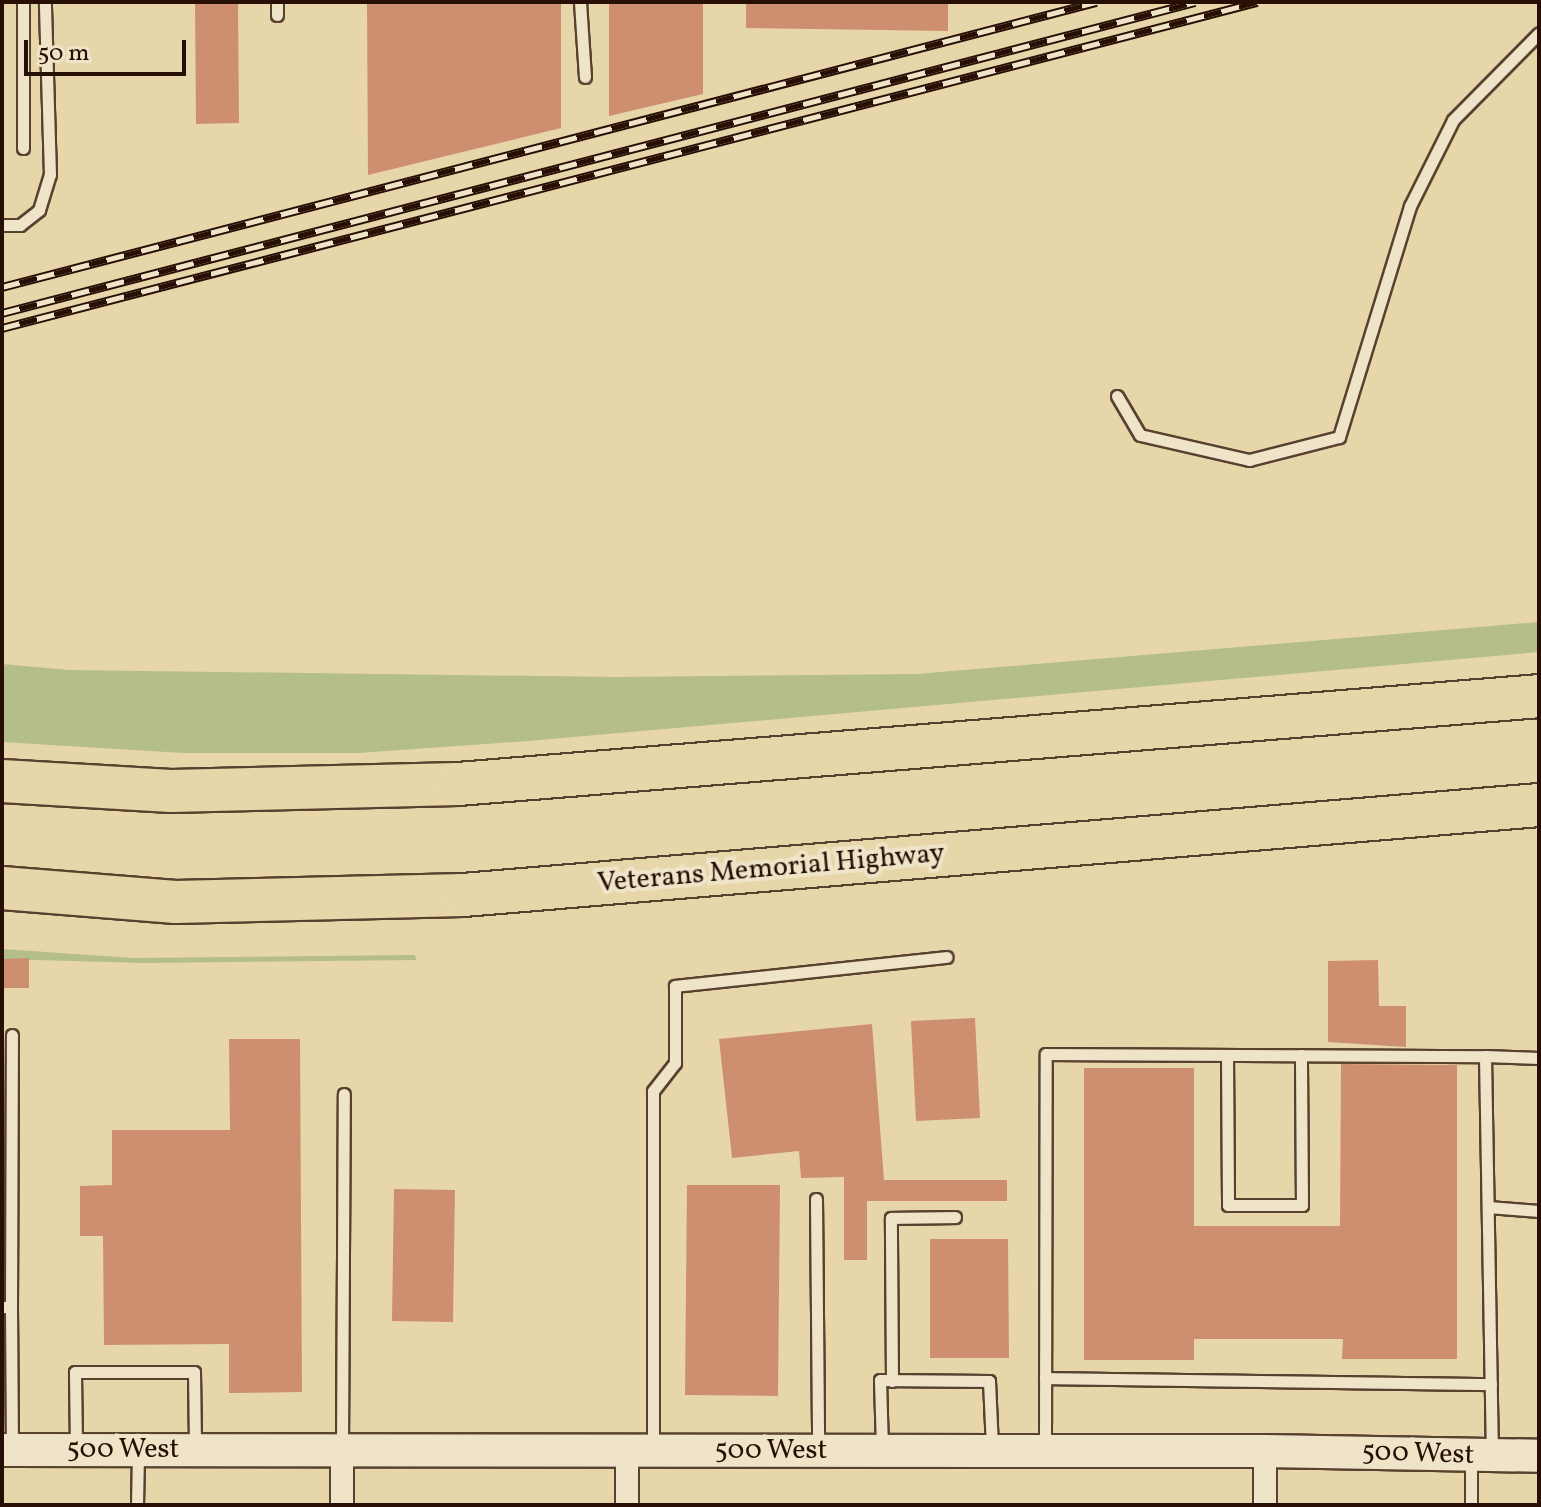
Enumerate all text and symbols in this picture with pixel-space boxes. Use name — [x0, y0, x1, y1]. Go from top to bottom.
scale bar — [28, 24, 190, 74]
text: 50 m — [38, 37, 90, 71]
street label: Veterans Memorial Highway — [596, 837, 946, 901]
street label: 500 West — [66, 1433, 180, 1467]
street label: 500 West — [714, 1434, 828, 1468]
street label: 500 West — [1361, 1435, 1475, 1473]

